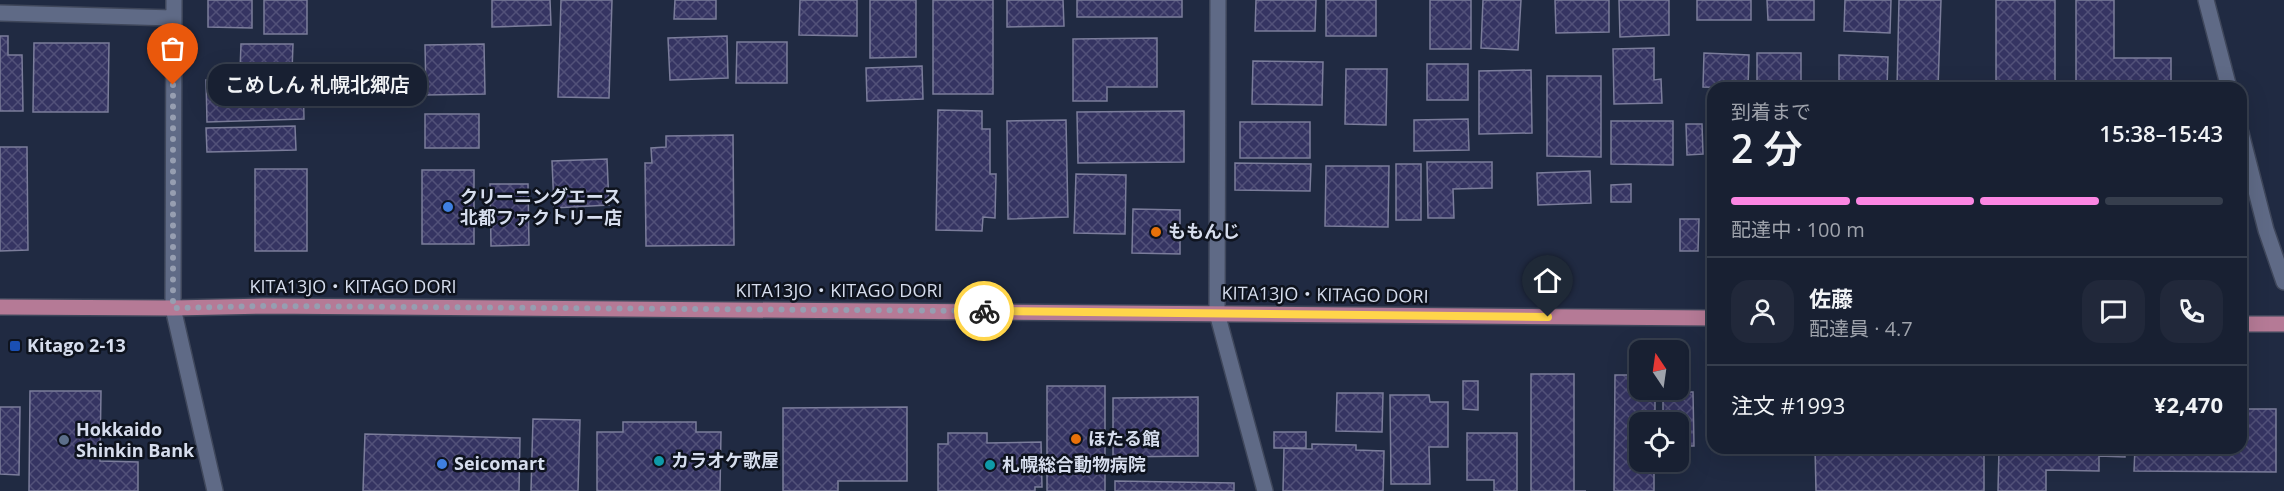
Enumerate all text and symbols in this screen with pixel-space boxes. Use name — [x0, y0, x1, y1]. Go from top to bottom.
pin — [147, 23, 198, 85]
icon: bag — [156, 32, 189, 65]
callout: こめしん 札幌北郷店 — [209, 64, 428, 106]
text: こめしん 札幌北郷店 — [225, 71, 410, 98]
text: 到着まで — [1731, 98, 1811, 125]
text: 15:38–15:43 — [2099, 118, 2223, 148]
text: 2 分 — [1731, 121, 1802, 174]
place label: クリーニングエース 北都ファクトリー店 — [460, 184, 622, 229]
marker: クリーニングエース 北都ファクトリー店 — [441, 200, 455, 214]
text: 配達中 · 100 m — [1731, 216, 1865, 243]
place label: ももんじ — [1168, 219, 1240, 243]
marker: ももんじ — [1149, 225, 1163, 239]
pin — [1522, 255, 1573, 317]
icon: home — [1531, 264, 1564, 297]
street label: KITA13JO・KITAGO DORI — [249, 274, 457, 298]
street label: KITA13JO・KITAGO DORI — [735, 278, 943, 302]
street label: KITA13JO・KITAGO DORI — [1221, 280, 1429, 308]
button: person — [1731, 280, 1794, 343]
button: chat — [2082, 280, 2145, 343]
button: phone — [2160, 280, 2223, 343]
courier — [954, 281, 1014, 341]
text: 佐藤 — [1809, 283, 1853, 313]
icon: bike — [968, 295, 1001, 328]
text: 配達員 · 4.7 — [1809, 315, 1913, 342]
place label: Kitago 2-13 — [27, 333, 126, 357]
marker: Kitago 2-13 — [8, 339, 22, 353]
north arrow — [1629, 340, 1689, 400]
map controls — [1629, 340, 1689, 472]
text: ¥2,470 — [2154, 389, 2223, 419]
text: 注文 #1993 — [1731, 390, 1845, 420]
button: locate — [1629, 412, 1689, 472]
place label: Hokkaido Shinkin Bank — [76, 417, 195, 462]
place label: ほたる館 — [1088, 426, 1160, 450]
marker: ほたる館 — [1069, 432, 1083, 446]
marker: Hokkaido Shinkin Bank — [57, 433, 71, 447]
place label: カラオケ歌屋 — [671, 448, 779, 472]
place label: Seicomart — [454, 451, 545, 475]
place label: 札幌総合動物病院 — [1002, 452, 1146, 476]
marker: カラオケ歌屋 — [652, 454, 666, 468]
marker: Seicomart — [435, 457, 449, 471]
marker: 札幌総合動物病院 — [983, 458, 997, 472]

